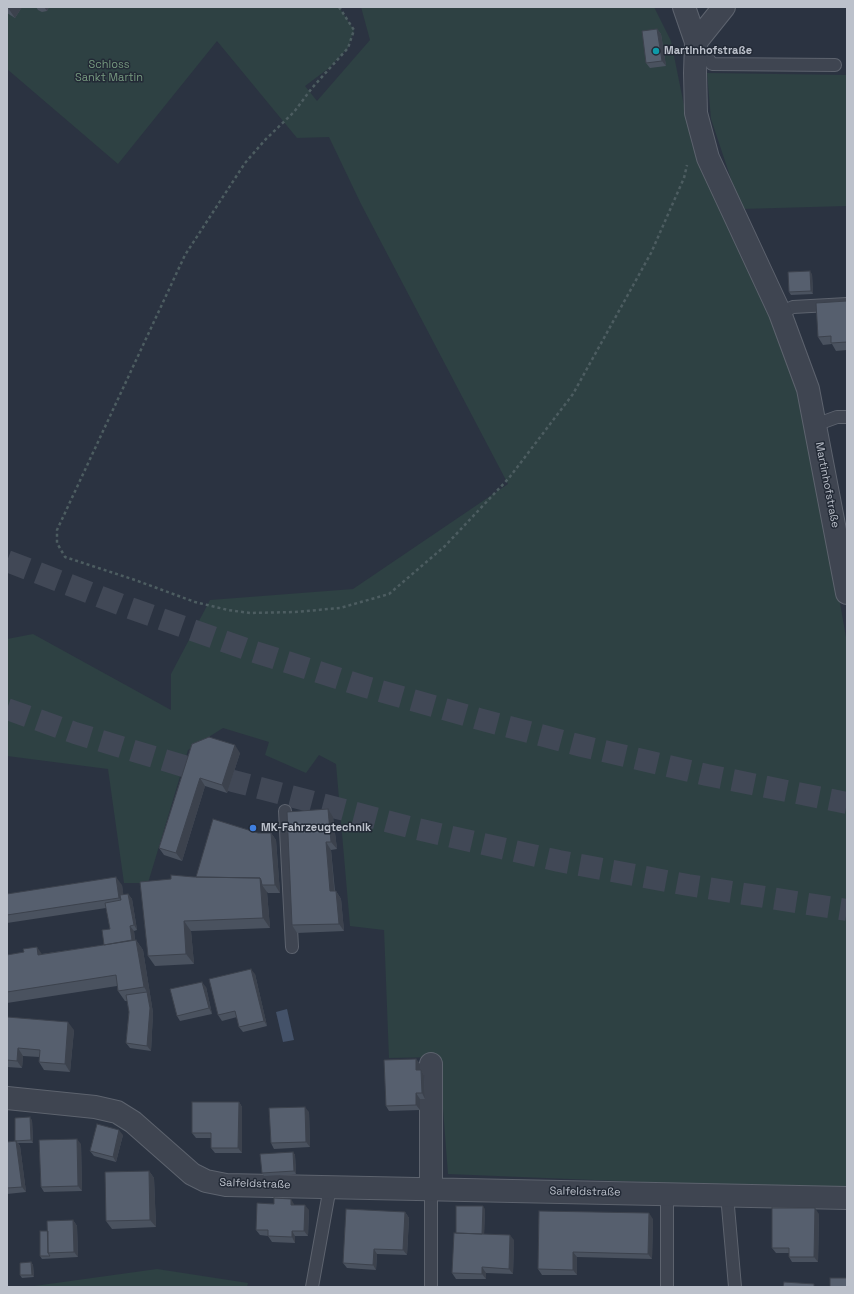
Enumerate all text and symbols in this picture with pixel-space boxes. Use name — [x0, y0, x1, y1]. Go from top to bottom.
place label: Martinhofstraße — [664, 44, 752, 58]
marker: Martinhofstraße — [651, 46, 661, 56]
park label: Schloss Sankt Martin — [75, 58, 143, 84]
street label: Martinhofstraße — [812, 441, 842, 529]
place label: MK-Fahrzeugtechnik — [261, 821, 371, 835]
marker: MK-Fahrzeugtechnik — [248, 823, 258, 833]
street label: Salfeldstraße — [219, 1176, 291, 1192]
street label: Salfeldstraße — [549, 1185, 621, 1199]

